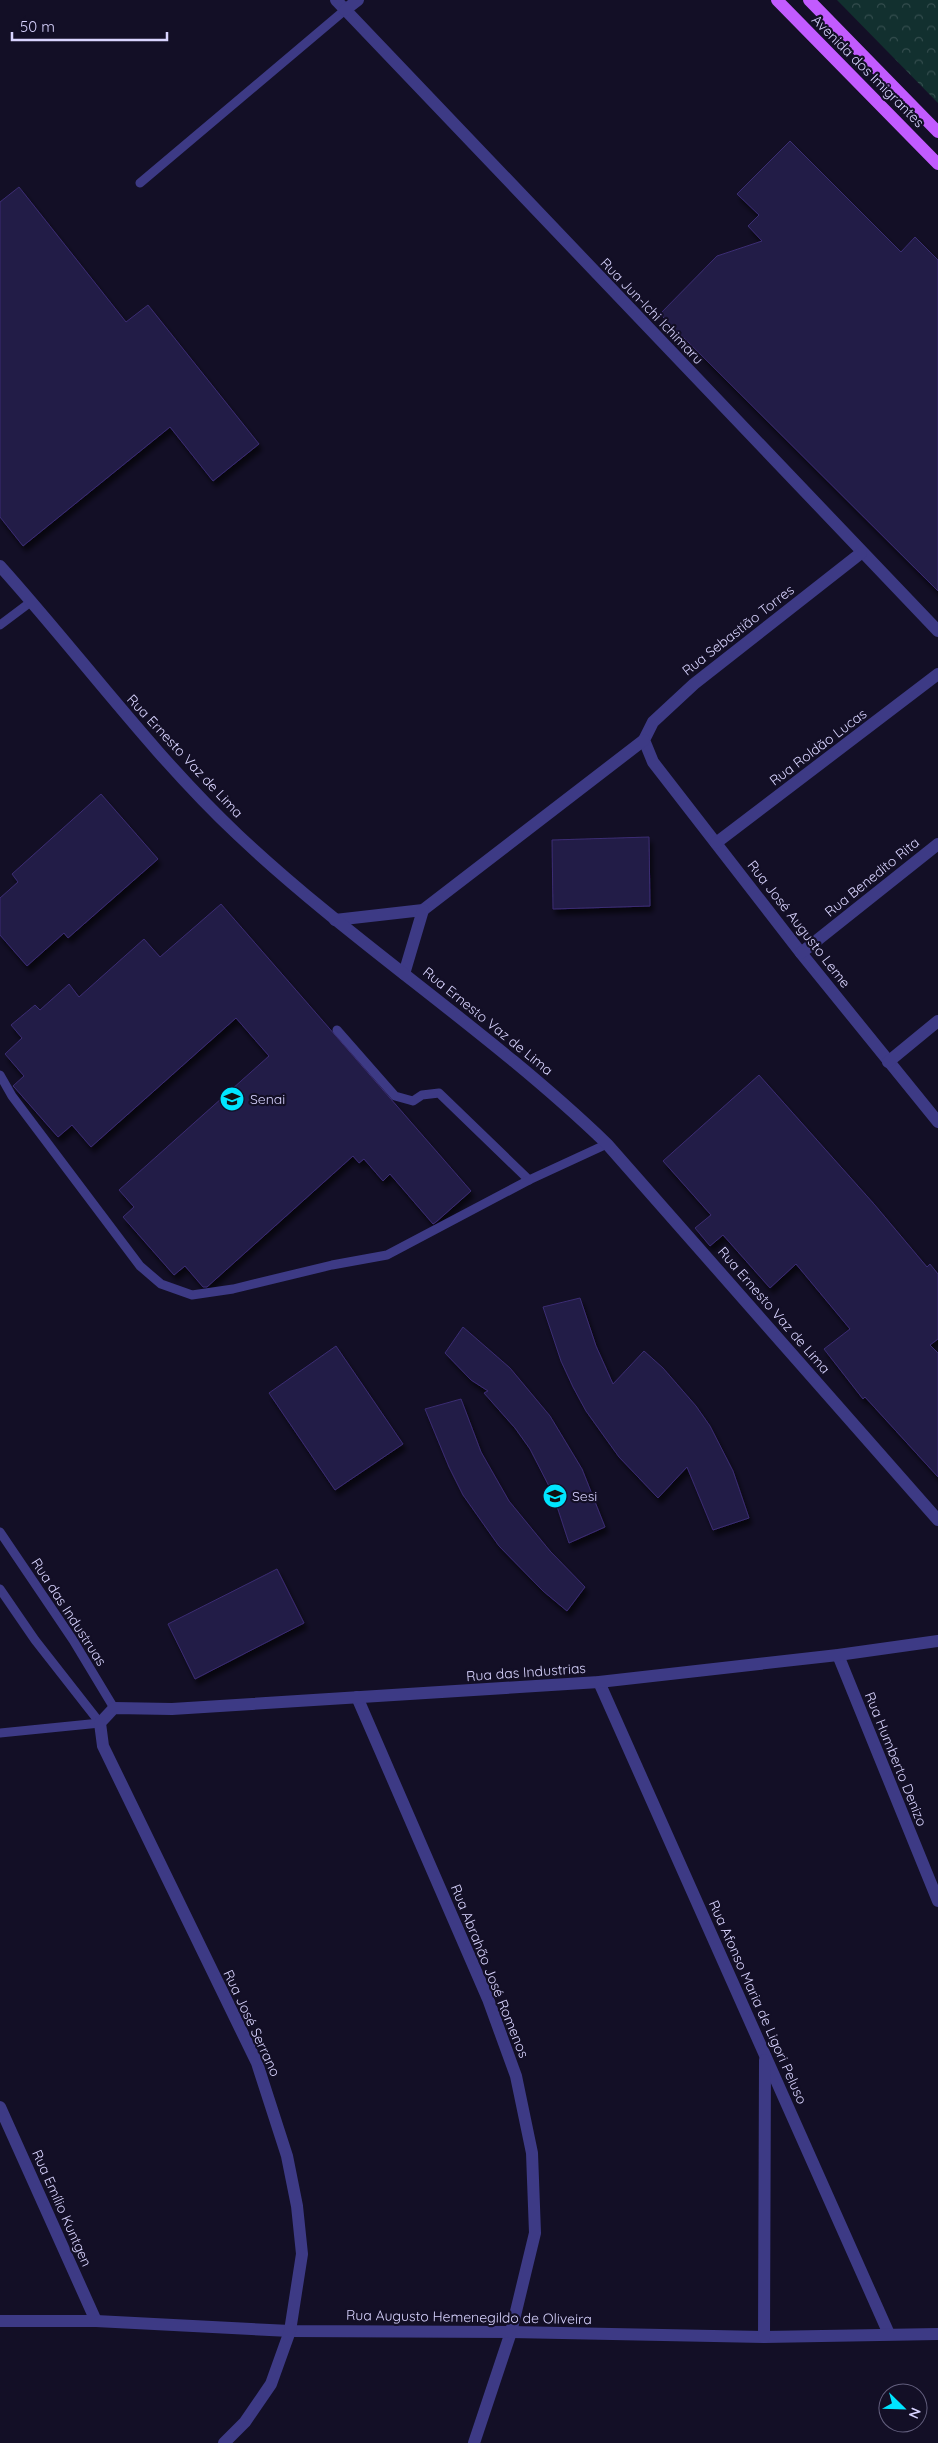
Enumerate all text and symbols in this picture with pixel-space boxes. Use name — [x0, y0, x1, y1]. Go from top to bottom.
scale bar — [12, 10, 168, 42]
street label: Avenida dos Imigrantes — [808, 11, 928, 131]
text: 50 m — [20, 17, 55, 36]
street label: Rua Jun-Ichi Ichimaru — [597, 254, 707, 368]
street label: Rua Sebastião Torres — [678, 581, 798, 679]
street label: Rua Ernesto Vaz de Lima — [123, 690, 247, 822]
street label: Rua Roldão Lucas — [766, 705, 870, 789]
street label: Rua Benedito Rita — [821, 833, 923, 921]
street label: Rua José Augusto Leme — [744, 857, 855, 992]
street label: Rua Ernesto Vaz de Lima — [419, 963, 557, 1079]
school or university icon: Senai — [219, 1086, 245, 1112]
place label: Senai — [250, 1090, 285, 1108]
street label: Rua Ernesto Vaz de Lima — [714, 1243, 834, 1377]
school or university icon: Sesi — [542, 1483, 568, 1509]
place label: Sesi — [572, 1487, 597, 1505]
street label: Rua das Industruas — [27, 1555, 111, 1669]
street label: Rua das Industrias — [466, 1659, 586, 1685]
street label: Rua Humberto Denizo — [861, 1689, 931, 1829]
street label: Rua Abrahão José Romenos — [447, 1881, 533, 2061]
street label: Rua Afonso Maria de Ligori Peluso — [705, 1897, 811, 2107]
street label: Rua José Serrano — [219, 1967, 285, 2079]
street label: Rua Emílio Kuntgen — [28, 2147, 96, 2269]
street label: Rua Augusto Hemenegildo de Oliveira — [346, 2306, 592, 2328]
north arrow — [878, 2383, 928, 2433]
text: N — [905, 2405, 925, 2421]

